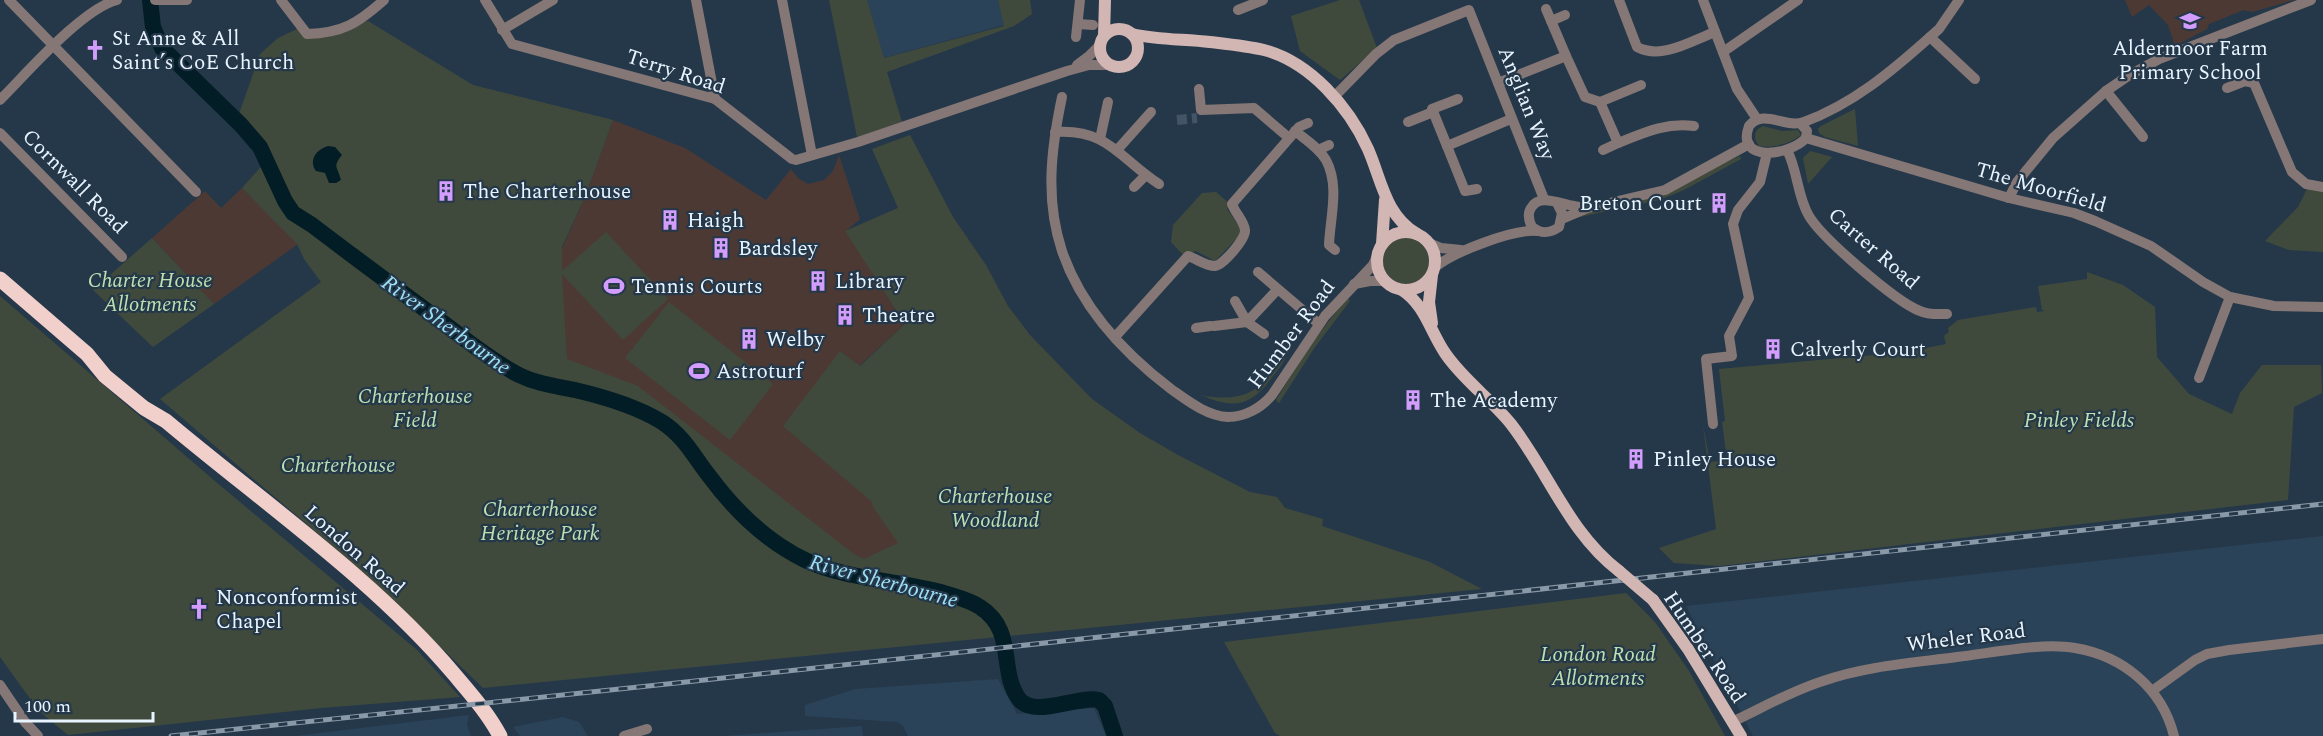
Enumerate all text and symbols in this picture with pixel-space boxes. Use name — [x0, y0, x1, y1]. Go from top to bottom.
school or university icon: Aldermoor Farm Primary School — [2178, 9, 2202, 33]
place label: St Anne & All Saint’s CoE Church — [112, 23, 294, 79]
place label: Aldermoor Farm Primary School — [2112, 33, 2268, 89]
church icon: St Anne & All Saint’s CoE Church — [83, 38, 107, 62]
street label: Terry Road — [622, 41, 729, 103]
street label: Anglian Way — [1489, 42, 1564, 166]
street label: Cornwall Road — [14, 122, 134, 242]
street label: The Moorfield — [1971, 154, 2110, 222]
place label: The Charterhouse — [463, 176, 631, 208]
building icon: The Charterhouse — [434, 179, 458, 203]
place label: Breton Court — [1579, 188, 1702, 220]
building icon: Breton Court — [1707, 191, 1731, 215]
street label: Carter Road — [1820, 200, 1926, 298]
place label: Haigh — [687, 205, 744, 237]
building icon: Haigh — [658, 208, 682, 232]
place label: Bardsley — [738, 233, 819, 265]
building icon: Bardsley — [709, 236, 733, 260]
park label: Charter House Allotments — [88, 265, 212, 321]
place label: Library — [835, 266, 905, 298]
water label: River Sherbourne — [374, 267, 518, 384]
building icon: Library — [806, 269, 830, 293]
place label: Tennis Courts — [631, 271, 763, 303]
street label: Humber Road — [1240, 273, 1344, 396]
sports icon: Tennis Courts — [602, 274, 626, 298]
place label: Theatre — [862, 300, 935, 332]
building icon: Theatre — [833, 303, 857, 327]
place label: Welby — [766, 324, 825, 356]
building icon: Welby — [737, 327, 761, 351]
place label: Calverly Court — [1790, 334, 1926, 366]
building icon: Calverly Court — [1761, 337, 1785, 361]
place label: Astroturf — [716, 356, 804, 388]
sports icon: Astroturf — [687, 359, 711, 383]
park label: Charterhouse Field — [358, 381, 472, 437]
place label: The Academy — [1430, 385, 1558, 417]
building icon: The Academy — [1401, 388, 1425, 412]
park label: Pinley Fields — [2024, 405, 2135, 437]
place label: Pinley House — [1653, 444, 1776, 476]
building icon: Pinley House — [1624, 447, 1648, 471]
park label: Charterhouse — [281, 450, 395, 482]
park label: Charterhouse Woodland — [938, 481, 1052, 537]
park label: Charterhouse Heritage Park — [481, 494, 600, 550]
street label: London Road — [297, 498, 412, 604]
water label: River Sherbourne — [805, 546, 962, 617]
place label: Nonconformist Chapel — [216, 582, 358, 638]
street label: Humber Road — [1655, 585, 1754, 710]
church icon: Nonconformist Chapel — [187, 597, 211, 621]
street label: Wheler Road — [1904, 615, 2028, 661]
park label: London Road Allotments — [1540, 639, 1656, 695]
scale bar — [15, 685, 153, 723]
text: 100 m — [24, 693, 71, 720]

